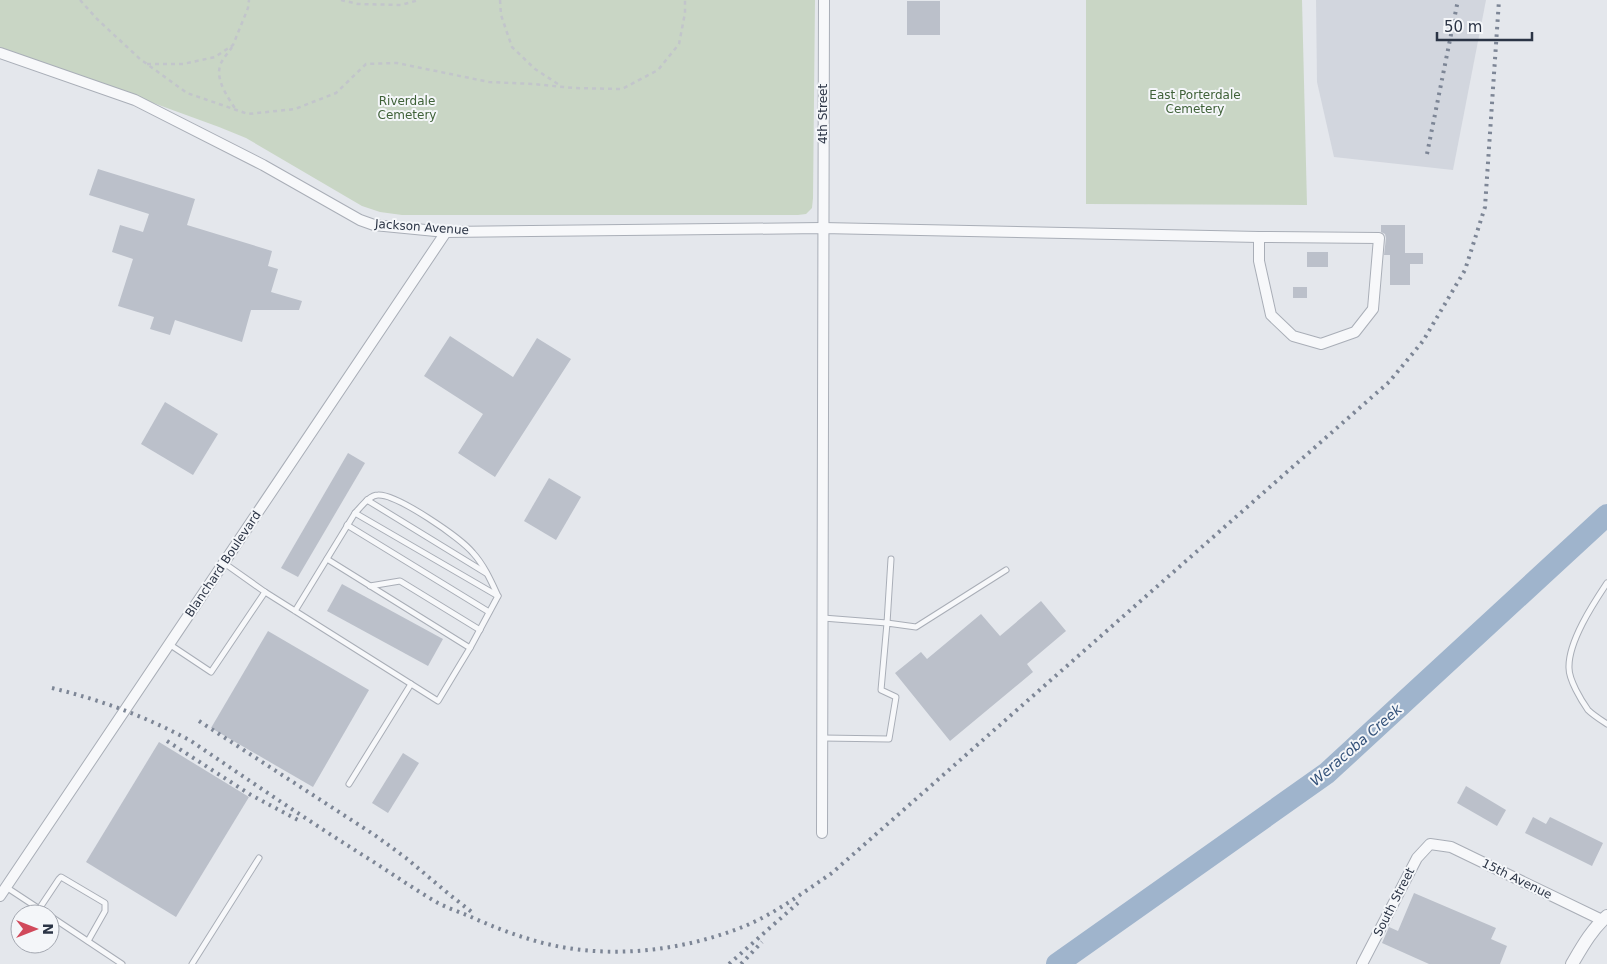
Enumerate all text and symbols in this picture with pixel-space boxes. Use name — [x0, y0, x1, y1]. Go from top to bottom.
scale bar — [1437, 10, 1532, 42]
text: 50 m — [1444, 18, 1482, 36]
street label: 4th Street — [816, 84, 830, 144]
park label: East Porterdale Cemetery — [1149, 88, 1241, 116]
park label: Riverdale Cemetery — [378, 94, 436, 122]
street label: Jackson Avenue — [374, 217, 469, 237]
street label: Blanchard Boulevard — [182, 508, 264, 620]
water label: Weracoba Creek — [1307, 700, 1406, 789]
street label: 15th Avenue — [1480, 856, 1554, 902]
street label: South Street — [1371, 865, 1417, 939]
north arrow — [10, 904, 60, 954]
text: N — [40, 923, 56, 935]

